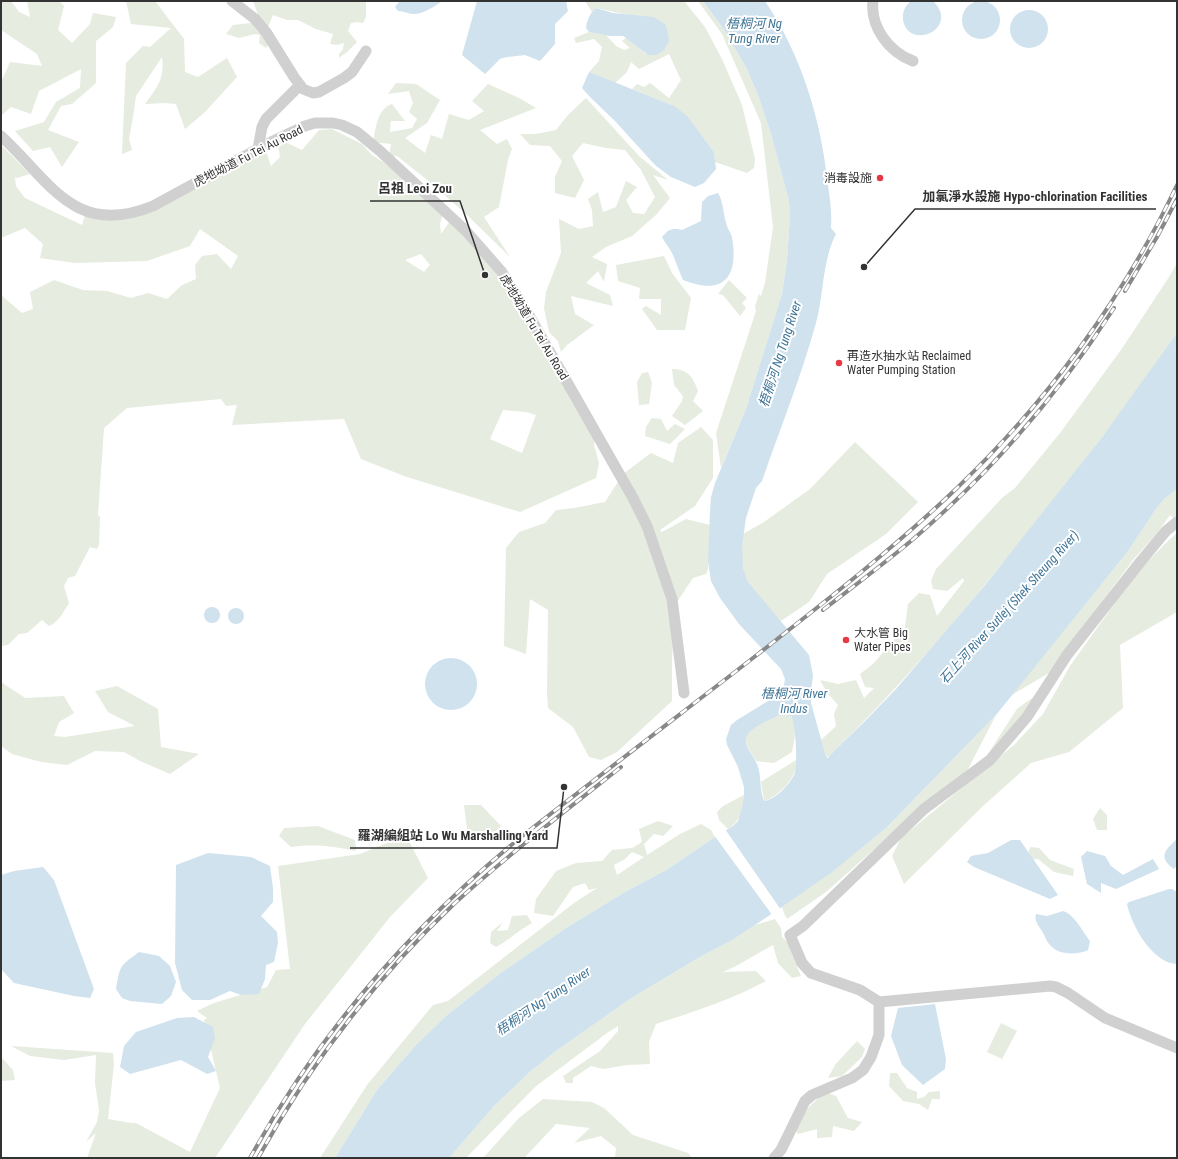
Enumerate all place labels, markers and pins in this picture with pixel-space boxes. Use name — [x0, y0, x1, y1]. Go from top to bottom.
place label: 消毒設施 — [824, 171, 872, 185]
marker: 消毒設施 — [875, 173, 885, 183]
callout: 呂祖 Leoi Zou — [370, 176, 460, 201]
callout: 加氯淨水設施 Hypo-chlorination Facilities — [915, 184, 1156, 209]
place label: 再造水抽水站 Reclaimed Water Pumping Station — [847, 349, 971, 377]
marker: 再造水抽水站 Reclaimed Water Pumping Station — [834, 358, 844, 368]
place label: 大水管 Big Water Pipes — [854, 626, 911, 654]
marker: 大水管 Big Water Pipes — [841, 635, 851, 645]
callout: 羅湖編組站 Lo Wu Marshalling Yard — [350, 823, 557, 848]

